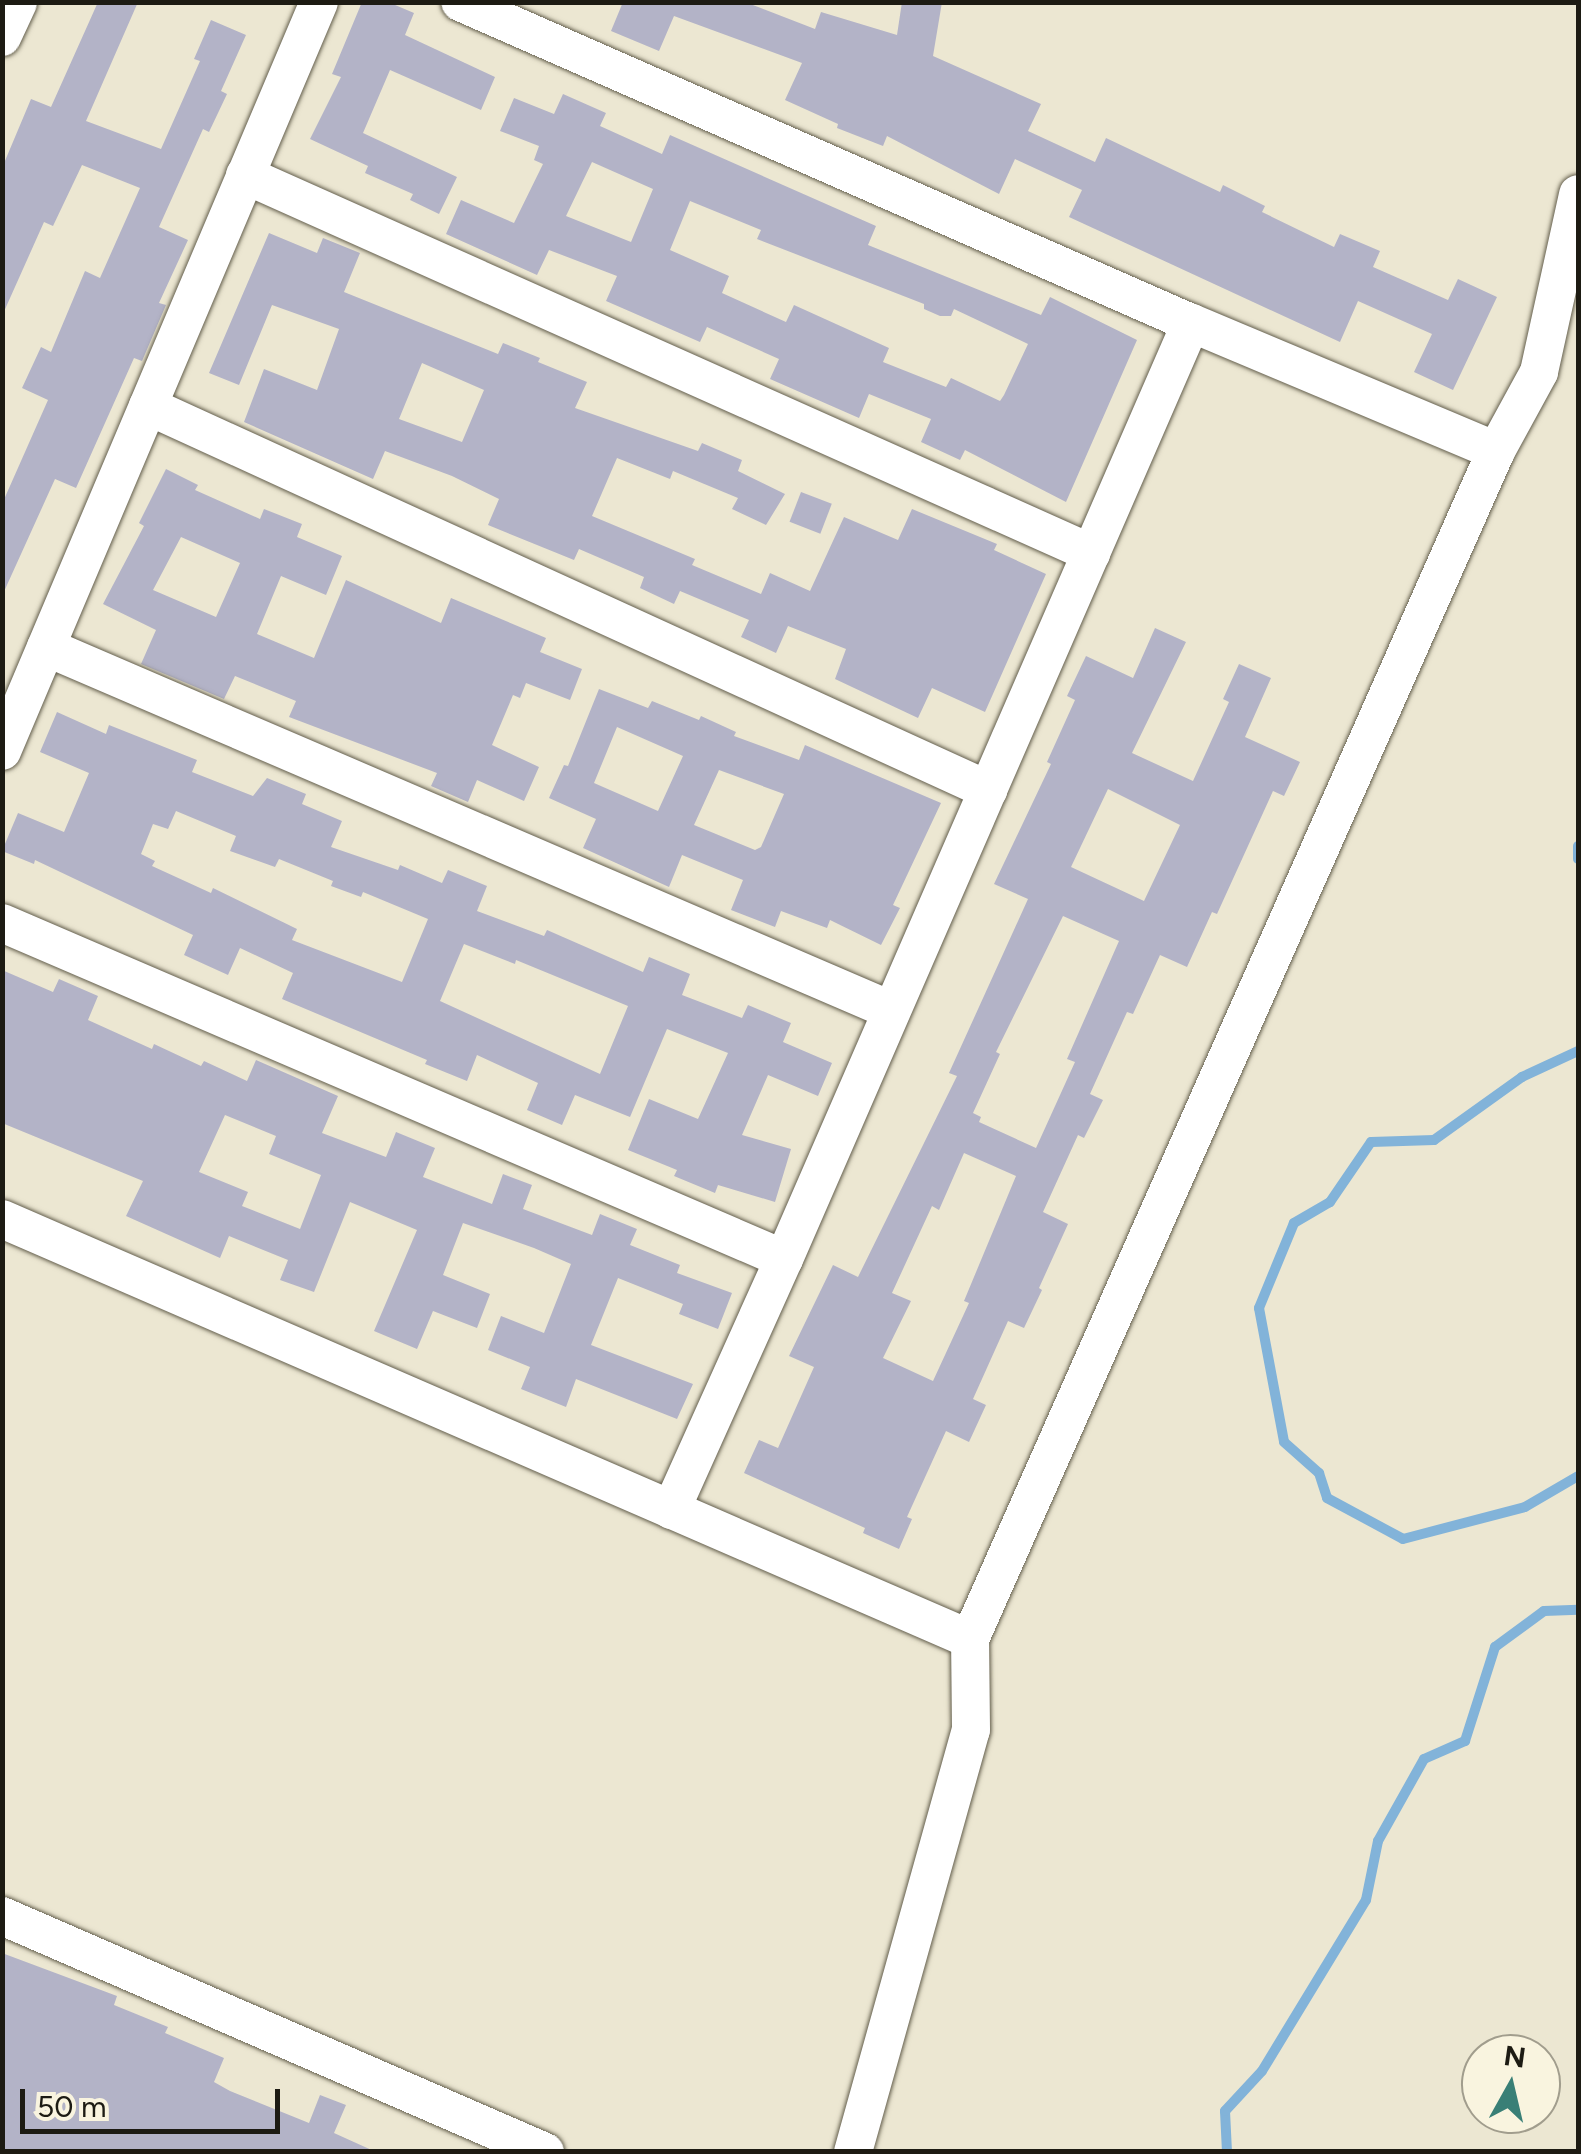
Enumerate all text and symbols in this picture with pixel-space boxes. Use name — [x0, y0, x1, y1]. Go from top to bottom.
north arrow — [1461, 2034, 1561, 2134]
text: N — [1502, 2038, 1528, 2075]
scale bar — [25, 2069, 285, 2131]
text: 50 m — [37, 2088, 106, 2125]

